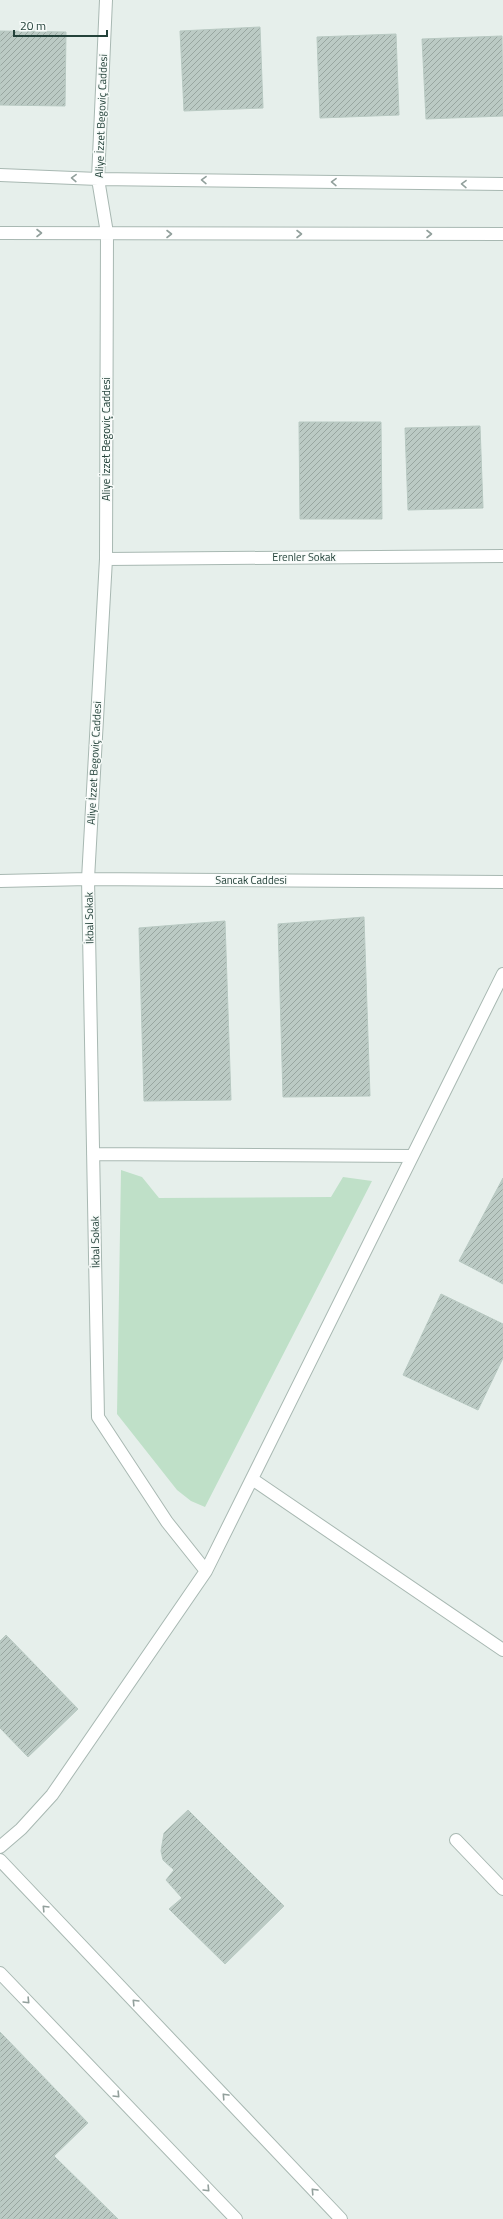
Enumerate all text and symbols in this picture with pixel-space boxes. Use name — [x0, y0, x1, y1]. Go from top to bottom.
scale bar — [14, 12, 107, 38]
text: 20 m — [20, 16, 46, 35]
street label: Aliye İzzet Begoviç Caddesi — [91, 54, 111, 178]
one-way arrow — [71, 173, 77, 182]
one-way arrow — [201, 176, 207, 184]
one-way arrow — [331, 178, 337, 186]
one-way arrow — [461, 180, 467, 188]
one-way arrow — [36, 229, 42, 237]
one-way arrow — [166, 230, 172, 238]
one-way arrow — [296, 230, 302, 238]
one-way arrow — [426, 230, 432, 238]
street label: Aliye İzzet Begoviç Caddesi — [98, 377, 114, 501]
street label: Erenler Sokak — [272, 549, 336, 565]
street label: Aliye İzzet Begoviç Caddesi — [83, 701, 105, 825]
street label: Sancak Caddesi — [215, 872, 287, 888]
street label: İkbal Sokak — [81, 891, 97, 944]
street label: İkbal Sokak — [87, 1215, 103, 1268]
one-way arrow — [43, 1905, 50, 1913]
one-way arrow — [22, 1996, 30, 2004]
one-way arrow — [132, 1999, 140, 2007]
one-way arrow — [112, 2090, 120, 2098]
one-way arrow — [222, 2093, 229, 2101]
one-way arrow — [202, 2184, 210, 2192]
one-way arrow — [311, 2188, 319, 2196]

